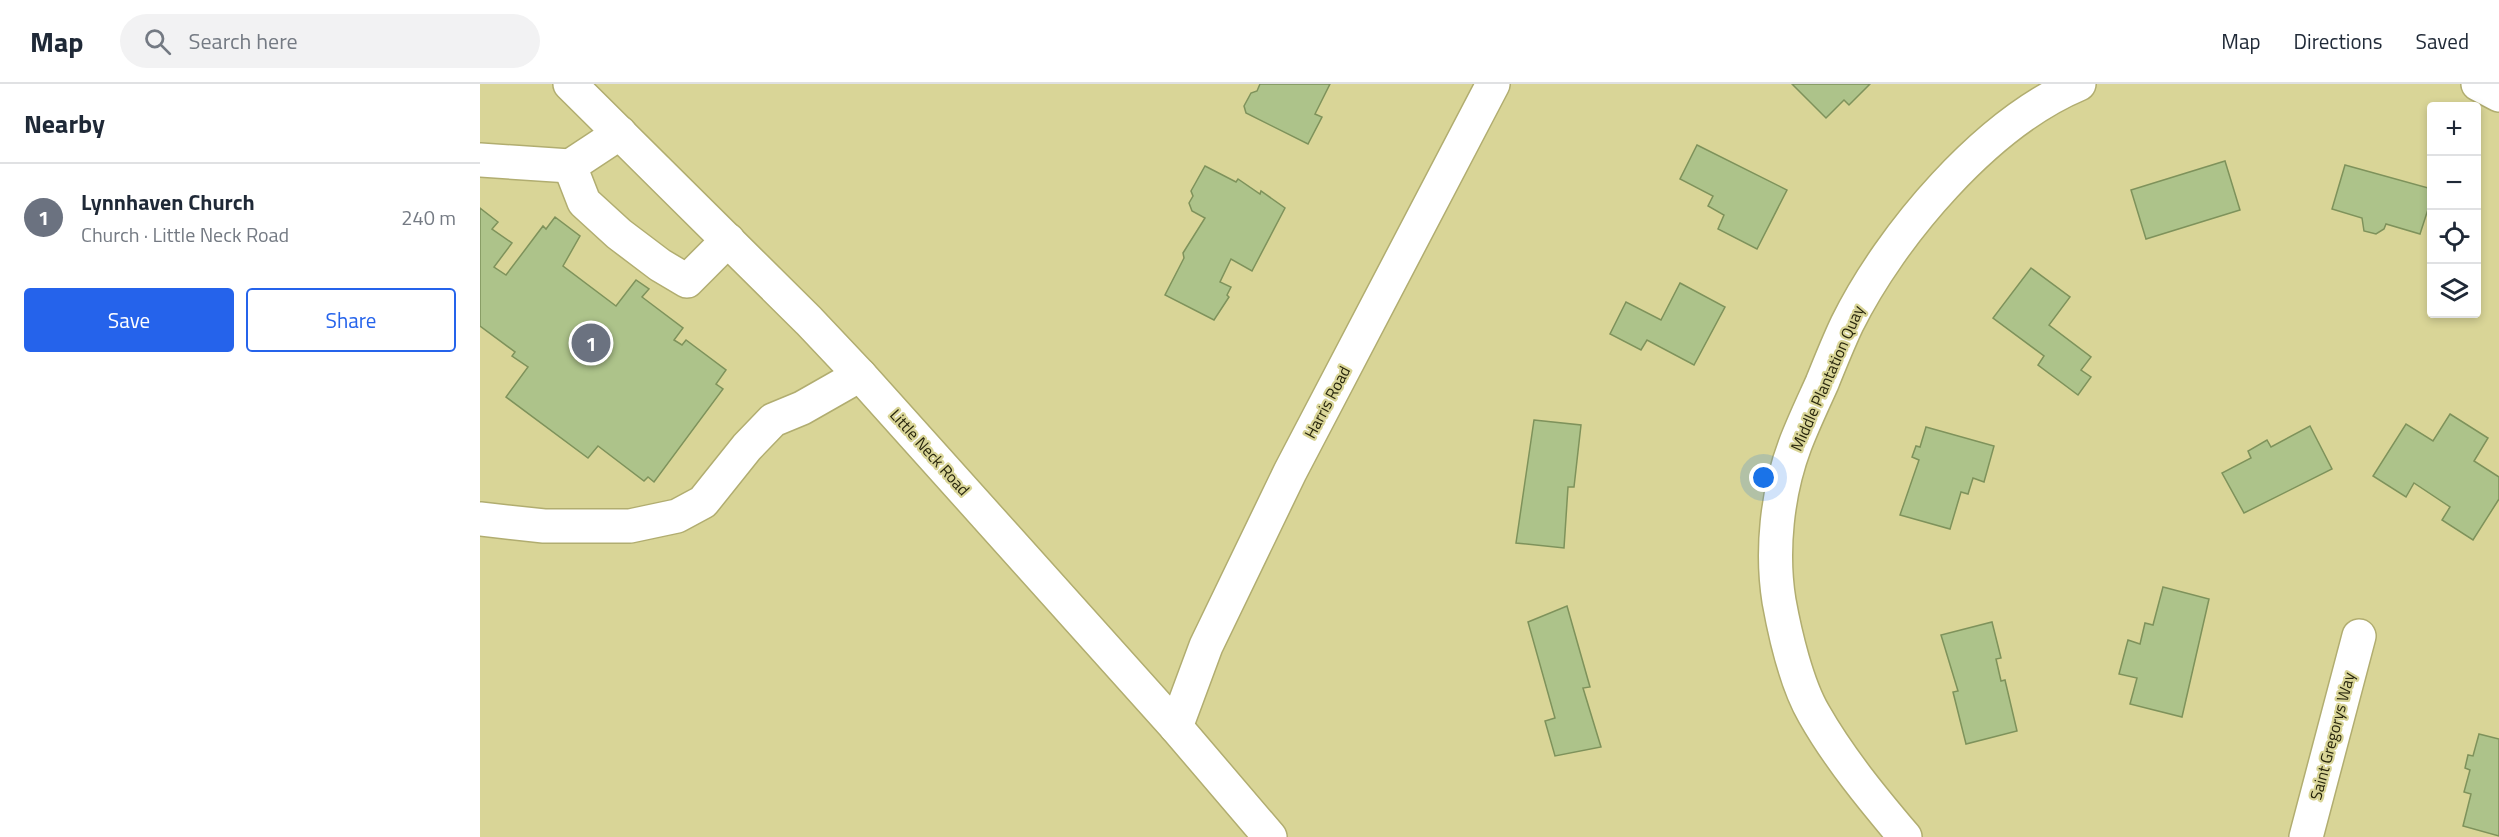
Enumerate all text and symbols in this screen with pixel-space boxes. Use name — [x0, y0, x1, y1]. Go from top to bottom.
search box — [120, 14, 540, 68]
text: Map — [30, 20, 84, 63]
text: Search here — [189, 24, 298, 58]
icon: search — [141, 25, 174, 58]
text: Map — [2221, 25, 2261, 57]
text: Directions — [2294, 25, 2383, 57]
text: Saved — [2416, 25, 2469, 57]
map controls — [2427, 102, 2481, 318]
button: + — [2427, 102, 2481, 156]
text: Nearby — [24, 104, 105, 143]
button: − — [2427, 156, 2481, 210]
text: Lynnhaven Church — [81, 185, 255, 219]
text: 1 — [38, 202, 49, 233]
text: 240 m — [401, 202, 456, 233]
button: locate — [2427, 210, 2481, 264]
text: Church · Little Neck Road — [81, 219, 289, 250]
button: layers — [2427, 264, 2481, 318]
button: Save — [24, 288, 234, 352]
button: Share — [246, 288, 456, 352]
street label: Middle Plantation Quay — [1784, 301, 1870, 455]
pin: 1 — [572, 320, 610, 366]
street label: Harris Road — [1298, 361, 1356, 443]
street label: Little Neck Road — [885, 403, 975, 501]
your location — [1749, 463, 1778, 492]
street label: Saint Gregorys Way — [2303, 669, 2361, 803]

